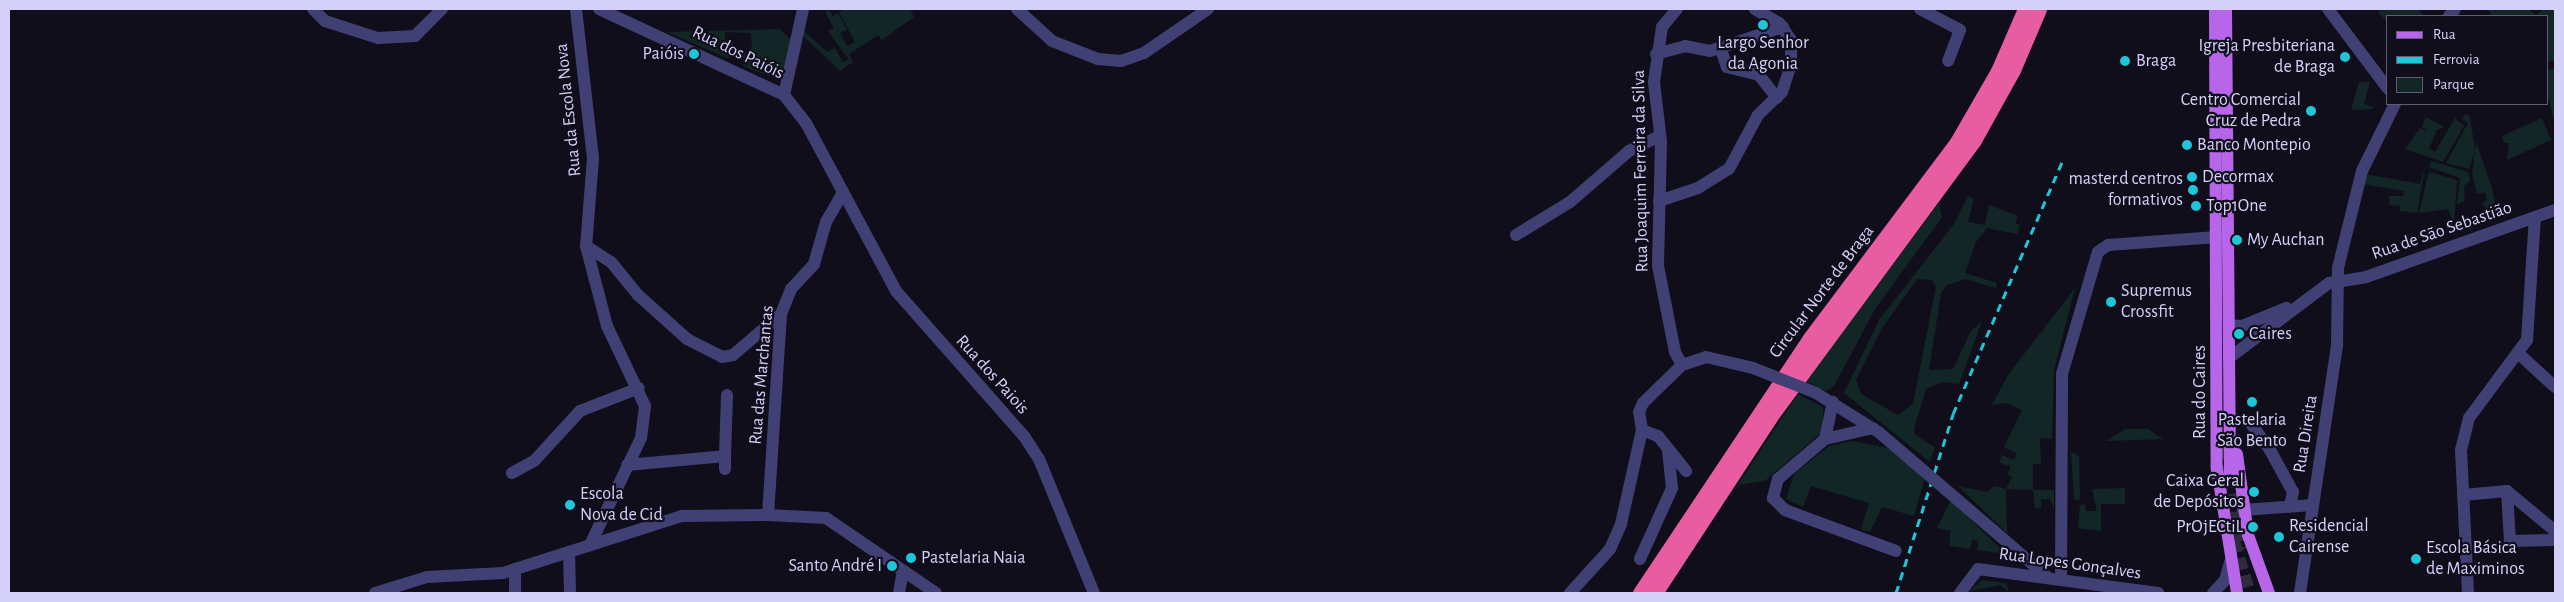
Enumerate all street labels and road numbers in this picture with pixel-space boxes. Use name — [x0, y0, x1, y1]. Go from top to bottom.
street label: Rua dos Paióis — [689, 22, 787, 84]
street label: Rua da Escola Nova — [551, 42, 587, 178]
street label: Rua Joaquim Ferreira da Silva — [1628, 69, 1654, 273]
street label: Rua de São Sebastião — [2369, 197, 2515, 265]
street label: Circular Norte de Braga — [1765, 221, 1879, 363]
street label: Rua das Marchantas — [745, 304, 779, 446]
street label: Rua dos Paiois — [951, 331, 1033, 419]
street label: Rua do Caires — [2189, 345, 2211, 439]
street label: Rua Direita — [2289, 394, 2323, 474]
street label: Rua Lopes Gonçalves — [1997, 543, 2143, 585]

